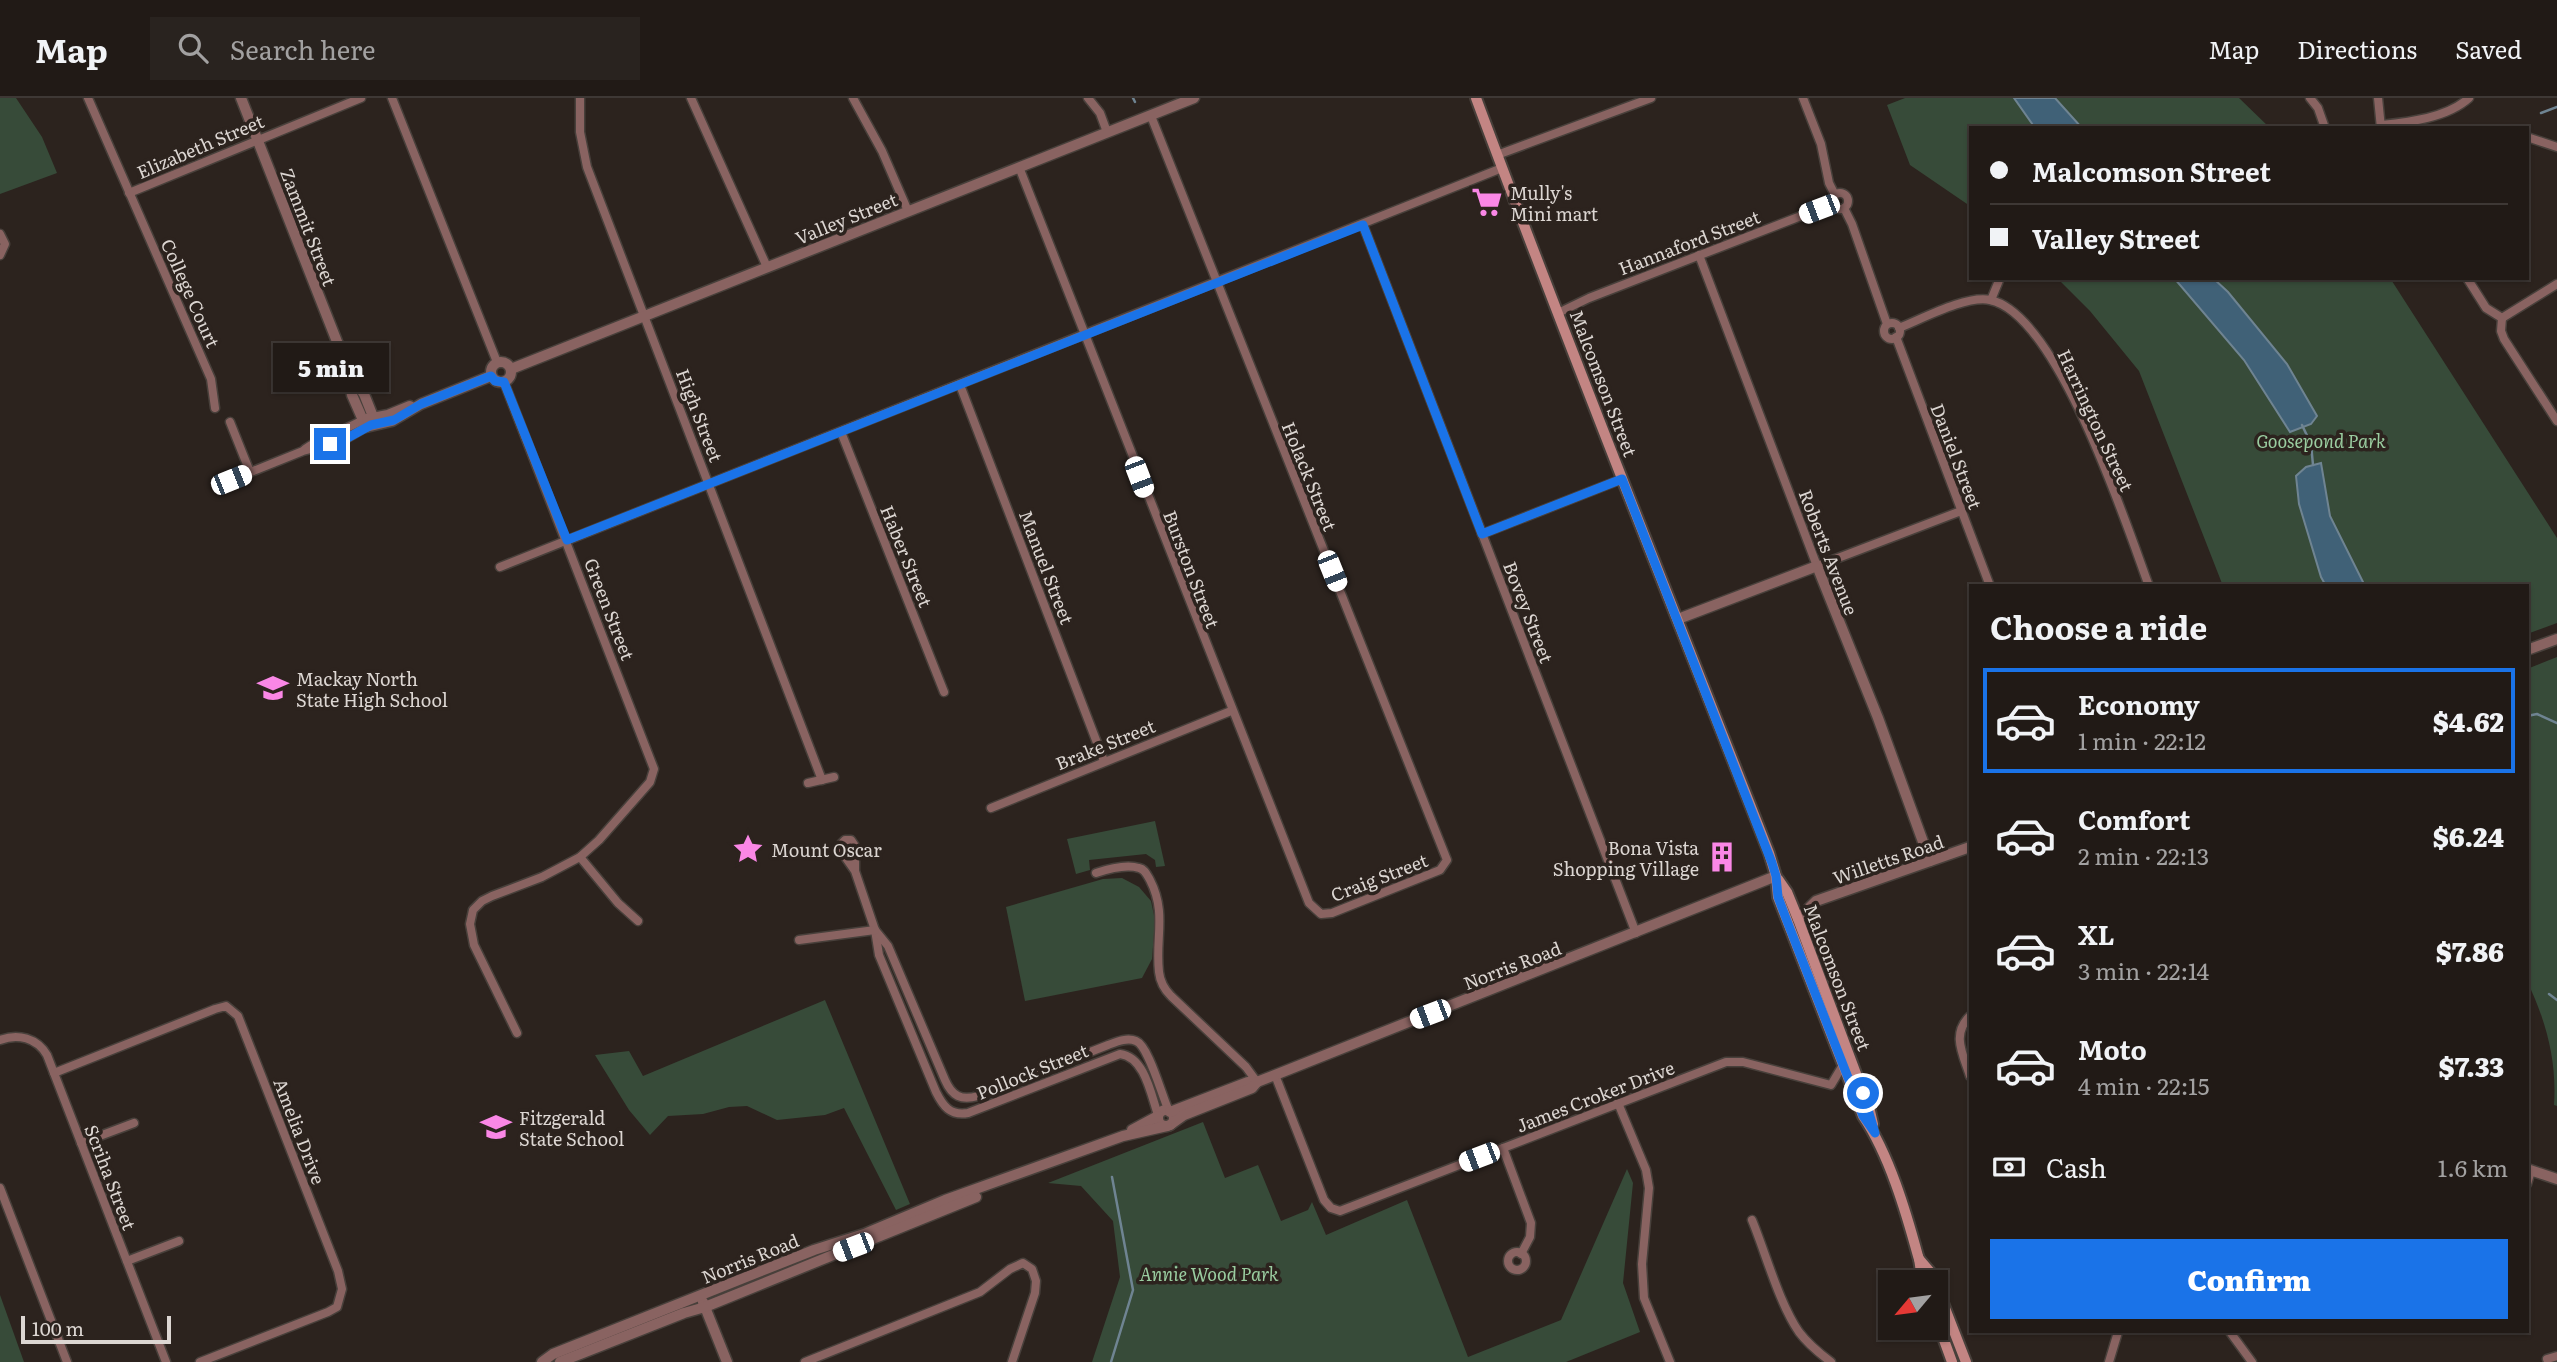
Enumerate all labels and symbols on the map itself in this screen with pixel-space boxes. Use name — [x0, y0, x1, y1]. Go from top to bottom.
street label: Elizabeth Street — [132, 107, 268, 185]
street label: Zammit Street — [274, 164, 344, 290]
place label: Mully's Mini mart — [1510, 179, 1599, 227]
street label: Valley Street — [791, 185, 902, 251]
supermarket icon: Mully's Mini mart — [1470, 185, 1504, 219]
car — [1796, 192, 1843, 226]
street label: Hannaford Street — [1614, 202, 1764, 281]
street label: College Court — [155, 234, 227, 353]
street label: Malcomson Street — [1564, 306, 1645, 461]
callout: 5 min — [272, 342, 388, 392]
street label: Harrington Street — [2051, 344, 2141, 496]
street label: High Street — [670, 364, 730, 466]
street label: Daniel Street — [1924, 399, 1990, 514]
street label: Holack Street — [1276, 417, 1344, 535]
park label: Goosepond Park — [2256, 427, 2386, 454]
route end — [314, 428, 346, 460]
car — [1122, 454, 1157, 500]
car — [208, 462, 255, 498]
street label: Roberts Avenue — [1793, 485, 1865, 619]
street label: Haber Street — [874, 501, 940, 612]
street label: Manuel Street — [1013, 506, 1081, 629]
street label: Burston Street — [1157, 506, 1227, 633]
car — [1315, 548, 1350, 594]
street label: Green Street — [578, 554, 642, 665]
street label: Bovey Street — [1497, 557, 1561, 667]
place label: Mackay North State High School — [296, 665, 448, 713]
school or university icon: Mackay North State High School — [256, 671, 290, 705]
street label: Brake Street — [1051, 711, 1160, 776]
street label: Willetts Road — [1829, 827, 1947, 891]
place icon: Mount Oscar — [731, 832, 765, 866]
place label: Bona Vista Shopping Village — [1553, 834, 1699, 882]
place label: Mount Oscar — [771, 836, 882, 863]
building icon: Bona Vista Shopping Village — [1705, 840, 1739, 874]
street label: Craig Street — [1327, 846, 1432, 908]
street label: Malcomson Street — [1798, 900, 1879, 1055]
street label: Norris Road — [1459, 934, 1565, 996]
car — [1407, 997, 1454, 1031]
street label: Pollock Street — [972, 1036, 1093, 1106]
street label: James Croker Drive — [1512, 1053, 1678, 1139]
street label: Amelia Drive — [267, 1074, 333, 1188]
route start — [1847, 1077, 1879, 1109]
place label: Fitzgerald State School — [519, 1104, 624, 1152]
school or university icon: Fitzgerald State School — [479, 1110, 513, 1144]
street label: Scriha Street — [79, 1120, 144, 1234]
car — [1456, 1140, 1503, 1174]
street label: Norris Road — [697, 1226, 803, 1290]
car — [830, 1230, 877, 1264]
park label: Annie Wood Park — [1139, 1260, 1279, 1287]
north arrow — [1878, 1270, 1948, 1340]
scale bar — [21, 1313, 172, 1345]

